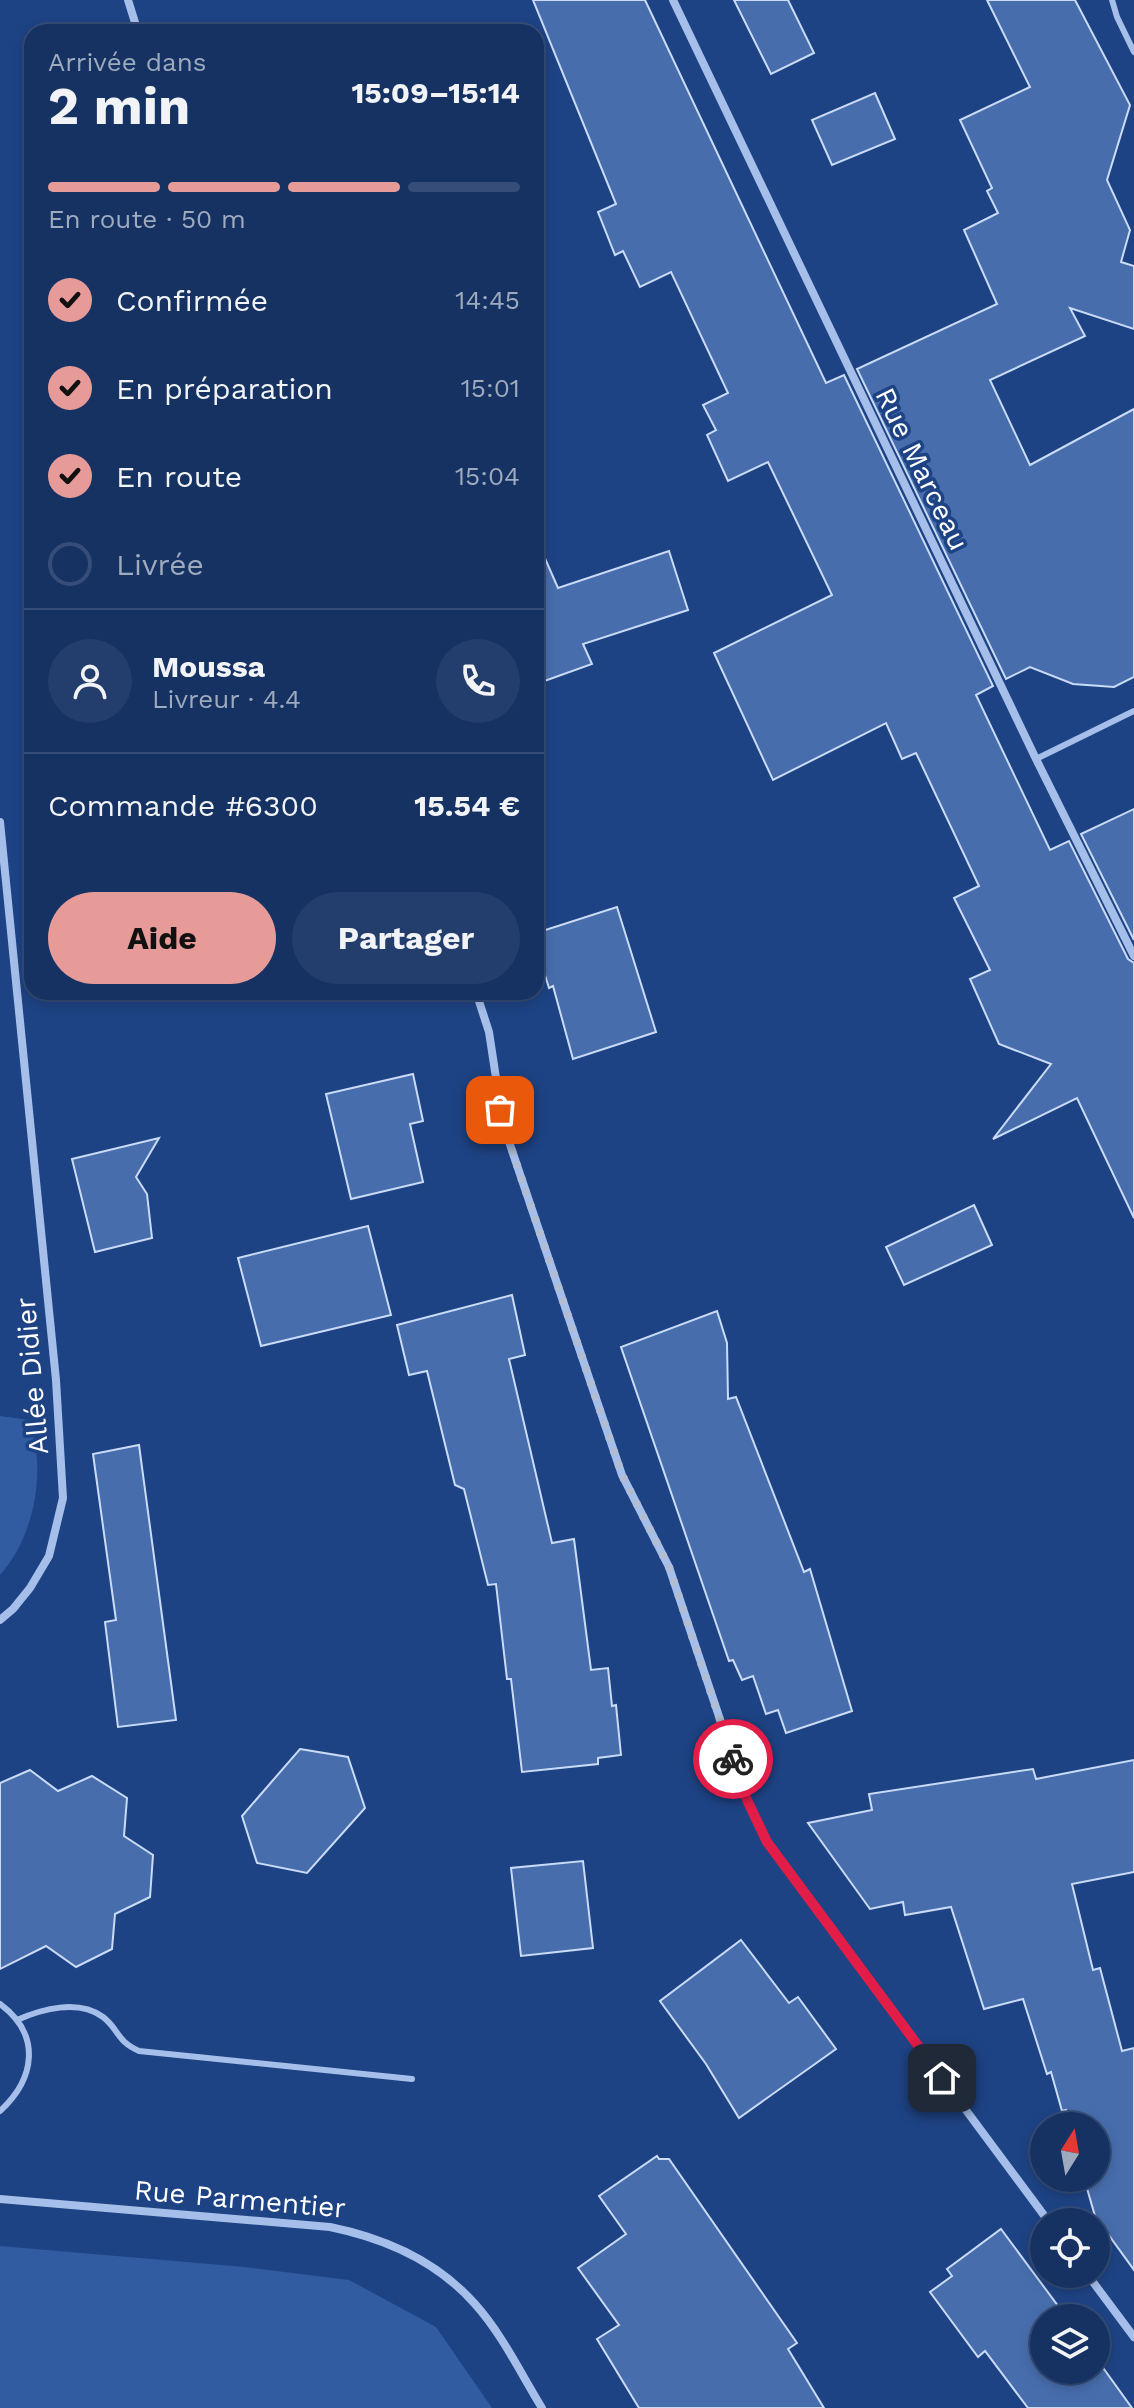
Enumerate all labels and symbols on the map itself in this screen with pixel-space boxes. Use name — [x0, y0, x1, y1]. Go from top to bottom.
street label: Rue Marceau — [868, 382, 976, 556]
pin — [466, 1076, 534, 1144]
street label: Allée Didier — [9, 1296, 55, 1456]
courier — [693, 1719, 773, 1799]
pin — [908, 2044, 976, 2112]
north arrow — [1030, 2112, 1110, 2192]
street label: Rue Parmentier — [133, 2173, 347, 2225]

